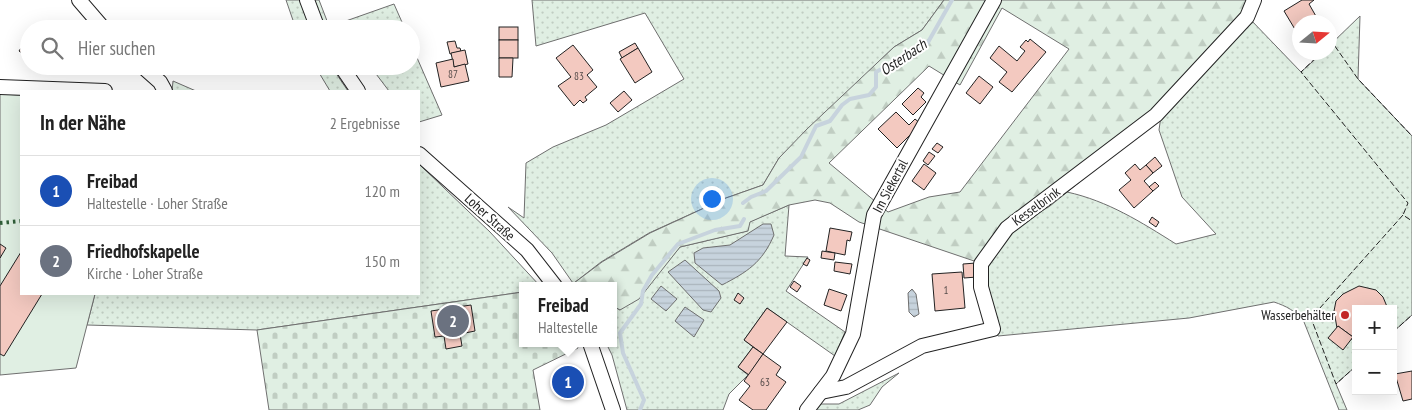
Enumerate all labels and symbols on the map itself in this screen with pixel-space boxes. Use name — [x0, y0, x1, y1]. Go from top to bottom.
north arrow — [1292, 15, 1337, 60]
water label: Osterbach — [876, 34, 931, 79]
house number: 87 — [448, 67, 458, 81]
house number: 83 — [574, 69, 584, 83]
street label: Im Siekertal — [868, 155, 912, 216]
street label: Kesselbrink — [1008, 182, 1064, 230]
your location — [699, 186, 725, 212]
street label: Loher Straße — [461, 190, 519, 245]
house number: 1 — [944, 283, 949, 297]
pin: 2 — [437, 302, 469, 340]
place label: Wasserbehälter — [1261, 306, 1335, 324]
marker: Wasserbehälter — [1339, 309, 1351, 321]
pin: 1 — [552, 363, 584, 401]
house number: 63 — [760, 375, 770, 389]

